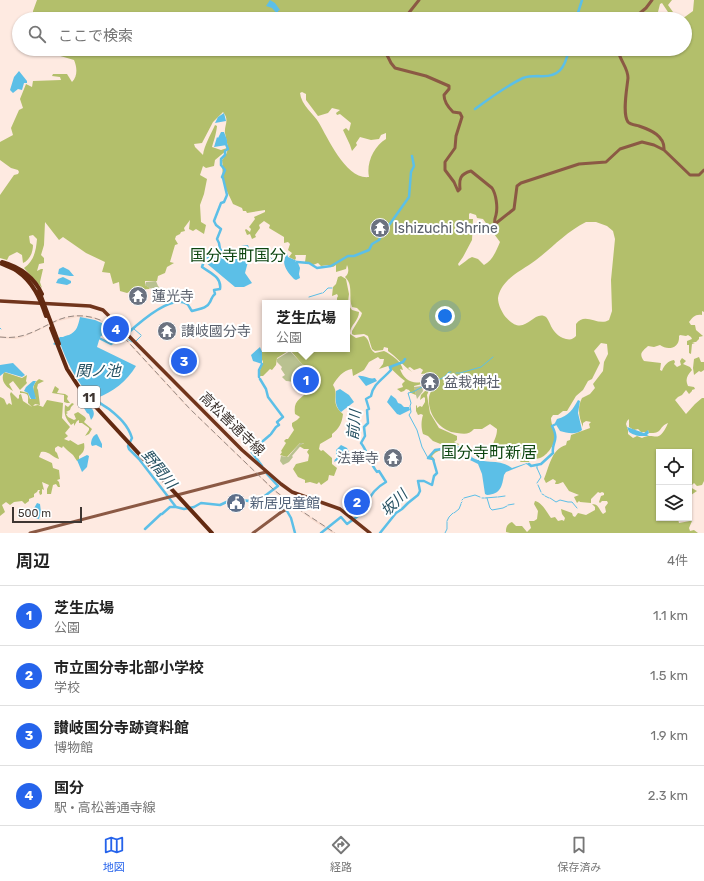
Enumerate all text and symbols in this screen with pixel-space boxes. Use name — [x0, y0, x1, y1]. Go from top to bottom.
search box — [12, 12, 692, 56]
icon: search — [26, 23, 48, 45]
text: ここで検索 — [58, 27, 133, 45]
temple icon: Ishizuchi Shrine — [369, 217, 391, 239]
place label: Ishizuchi Shrine — [394, 220, 498, 237]
district label: 国分寺町国分 — [190, 246, 286, 265]
temple icon: 蓮光寺 — [127, 285, 149, 307]
place label: 蓮光寺 — [152, 288, 194, 305]
popup — [262, 300, 350, 352]
your location — [435, 306, 455, 326]
text: 芝生広場 — [276, 309, 336, 327]
pin: 4 — [103, 314, 129, 344]
temple icon: 讃岐國分寺 — [156, 320, 178, 342]
place label: 讃岐國分寺 — [181, 323, 251, 340]
text: 公園 — [276, 330, 302, 345]
pin: 3 — [171, 346, 197, 376]
water label: 関ノ池 — [75, 362, 122, 380]
pin: 1 — [293, 365, 319, 395]
temple icon: 盆栽神社 — [419, 371, 441, 393]
place label: 盆栽神社 — [444, 374, 500, 391]
road number: 11 — [78, 386, 100, 408]
street label: 高松善通寺線 — [196, 389, 268, 459]
water label: 前川 — [343, 407, 365, 441]
district label: 国分寺町新居 — [441, 443, 537, 462]
water label: 野間川 — [138, 446, 181, 494]
temple icon: 法華寺 — [382, 447, 404, 469]
map controls — [656, 449, 692, 521]
button: locate — [656, 449, 692, 485]
place label: 法華寺 — [337, 450, 379, 467]
water label: 坂川 — [377, 485, 412, 520]
button: layers — [656, 485, 692, 521]
pin: 2 — [344, 487, 370, 517]
public building icon: 新居児童館 — [225, 492, 247, 514]
place label: 新居児童館 — [250, 495, 320, 512]
scale bar — [12, 505, 82, 524]
text: 500 m — [18, 507, 51, 520]
text: 周辺 — [16, 551, 50, 571]
text: 4件 — [667, 553, 688, 568]
text: 芝生広場 — [54, 599, 114, 617]
text: 1 — [26, 608, 32, 623]
text: 1.1 km — [653, 608, 688, 623]
text: 公園 — [54, 620, 80, 635]
text: 市立国分寺北部小学校 — [54, 659, 204, 677]
text: 2 — [25, 668, 33, 683]
text: 1.5 km — [650, 668, 688, 683]
text: 学校 — [54, 680, 80, 695]
text: 讃岐国分寺跡資料館 — [54, 719, 189, 737]
text: 3 — [25, 728, 33, 743]
text: 1.9 km — [651, 728, 688, 743]
text: 博物館 — [54, 740, 93, 755]
text: 国分 — [54, 779, 84, 797]
text: 4 — [25, 788, 33, 803]
text: 2.3 km — [648, 788, 688, 803]
text: 駅 · 高松善通寺線 — [54, 800, 156, 815]
tab: 地図 — [103, 834, 125, 874]
tab: 経路 — [330, 834, 352, 874]
tab: 保存済み — [557, 834, 601, 874]

